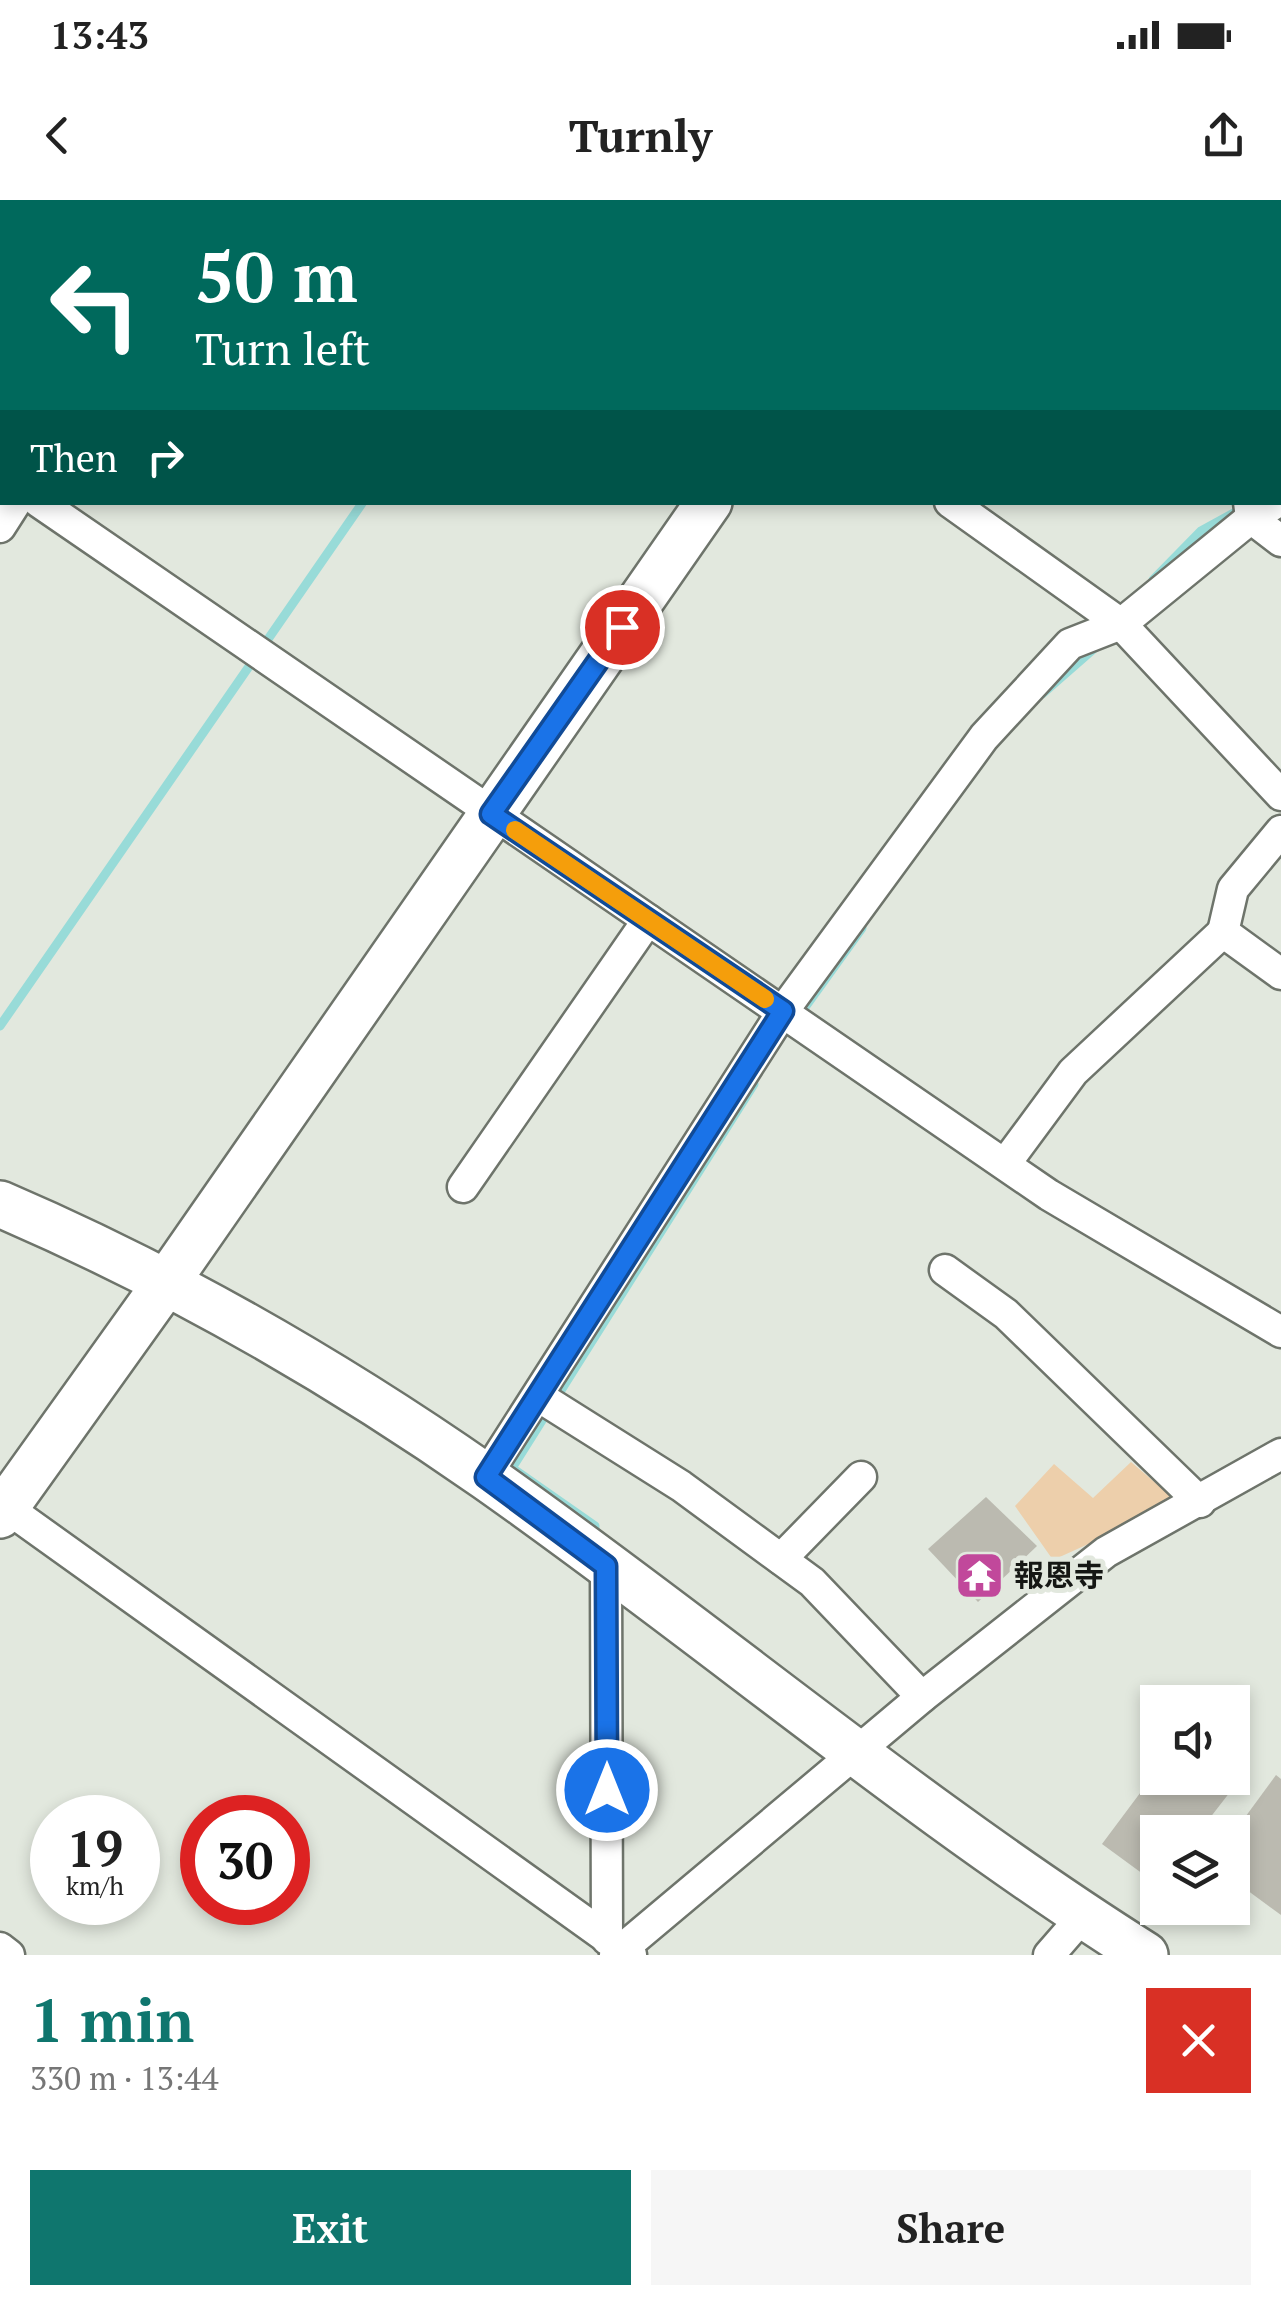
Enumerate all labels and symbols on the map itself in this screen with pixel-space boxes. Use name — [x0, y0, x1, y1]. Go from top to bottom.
pin — [580, 585, 665, 670]
temple icon: 報恩寺 — [953, 1550, 1005, 1602]
place label: 報恩寺 — [1014, 1555, 1104, 1595]
position arrow — [555, 1738, 659, 1842]
speed limit sign: 30 — [180, 1795, 310, 1925]

